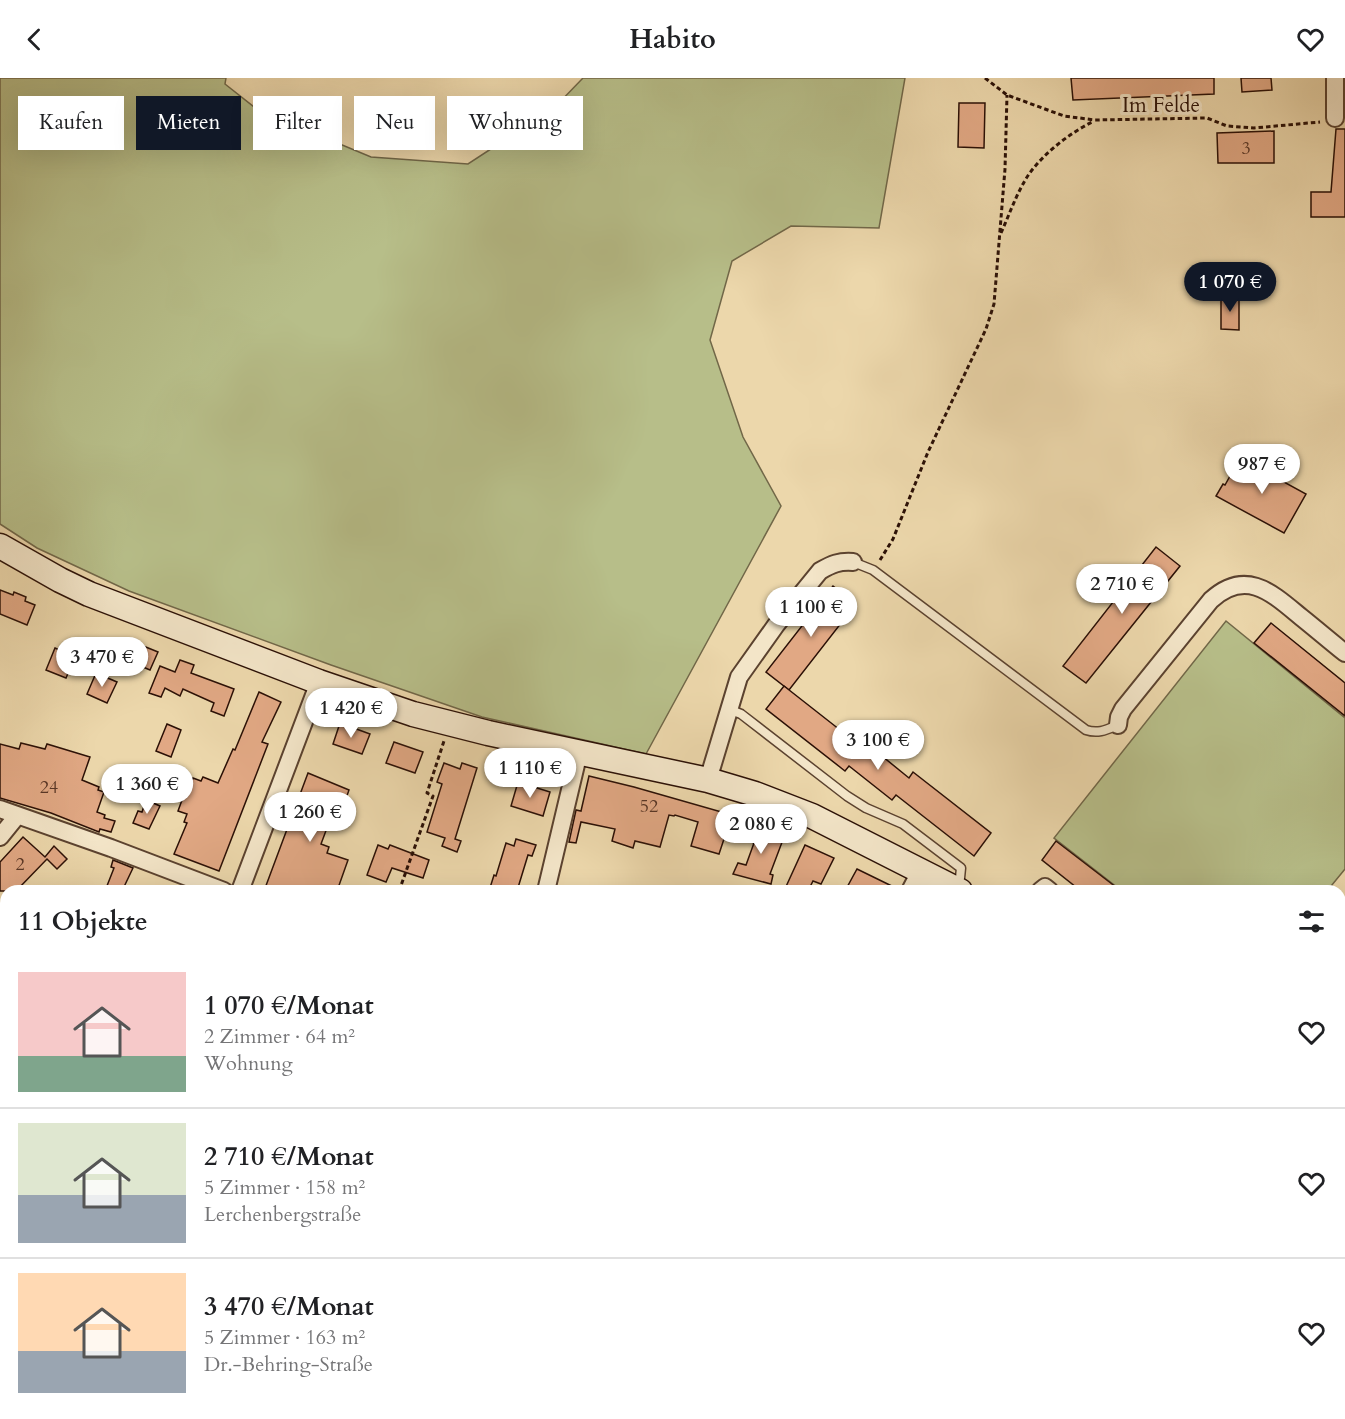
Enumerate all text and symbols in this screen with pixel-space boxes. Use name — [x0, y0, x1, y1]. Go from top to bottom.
text: Habito — [629, 21, 716, 58]
icon: back — [18, 23, 51, 56]
icon: heart — [1294, 23, 1327, 56]
street label: Im Felde — [1122, 91, 1200, 120]
chip: Kaufen — [18, 96, 124, 150]
chip: Mieten — [136, 96, 241, 150]
chip: Filter — [253, 96, 342, 150]
chip: Neu — [354, 96, 435, 150]
chip: Wohnung — [447, 96, 583, 150]
house number: 3 — [1241, 136, 1251, 161]
pin: 1 070 € — [1175, 262, 1285, 313]
text: 1 070 € — [1198, 268, 1262, 295]
pin: 987 € — [1220, 444, 1304, 495]
text: 987 € — [1238, 450, 1286, 477]
pin: 2 710 € — [1067, 564, 1177, 615]
text: 2 710 € — [1090, 570, 1154, 597]
pin: 1 100 € — [756, 587, 866, 638]
text: 1 100 € — [779, 593, 843, 620]
pin: 3 470 € — [47, 637, 157, 688]
text: 3 470 € — [70, 643, 134, 670]
pin: 1 420 € — [296, 688, 406, 739]
text: 1 420 € — [319, 694, 383, 721]
pin: 3 100 € — [823, 720, 933, 771]
text: 3 100 € — [846, 726, 910, 753]
pin: 1 110 € — [475, 748, 585, 799]
text: 1 110 € — [498, 754, 562, 781]
pin: 1 360 € — [92, 764, 202, 815]
text: 1 360 € — [115, 770, 179, 797]
house number: 24 — [40, 775, 58, 800]
pin: 1 260 € — [255, 792, 365, 843]
house number: 52 — [640, 794, 658, 819]
text: 1 260 € — [278, 798, 342, 825]
pin: 2 080 € — [706, 804, 816, 855]
text: 2 080 € — [729, 810, 793, 837]
house number: 2 — [15, 852, 25, 877]
text: 11 Objekte — [18, 904, 148, 939]
icon: filters — [1295, 905, 1328, 938]
text: 1 070 €/Monat — [204, 988, 374, 1023]
icon: home — [66, 996, 138, 1068]
icon: heart — [1295, 1016, 1328, 1049]
text: 2 Zimmer · 64 m² — [204, 1023, 355, 1050]
text: Wohnung — [204, 1050, 293, 1077]
text: 2 710 €/Monat — [204, 1139, 374, 1174]
icon: home — [66, 1147, 138, 1219]
icon: heart — [1295, 1167, 1328, 1200]
text: 5 Zimmer · 158 m² — [204, 1174, 365, 1201]
text: Lerchenbergstraße — [204, 1201, 361, 1228]
text: 3 470 €/Monat — [204, 1289, 374, 1324]
icon: home — [66, 1297, 138, 1369]
icon: heart — [1295, 1317, 1328, 1350]
text: 5 Zimmer · 163 m² — [204, 1324, 365, 1351]
text: Dr.-Behring-Straße — [204, 1351, 373, 1378]

